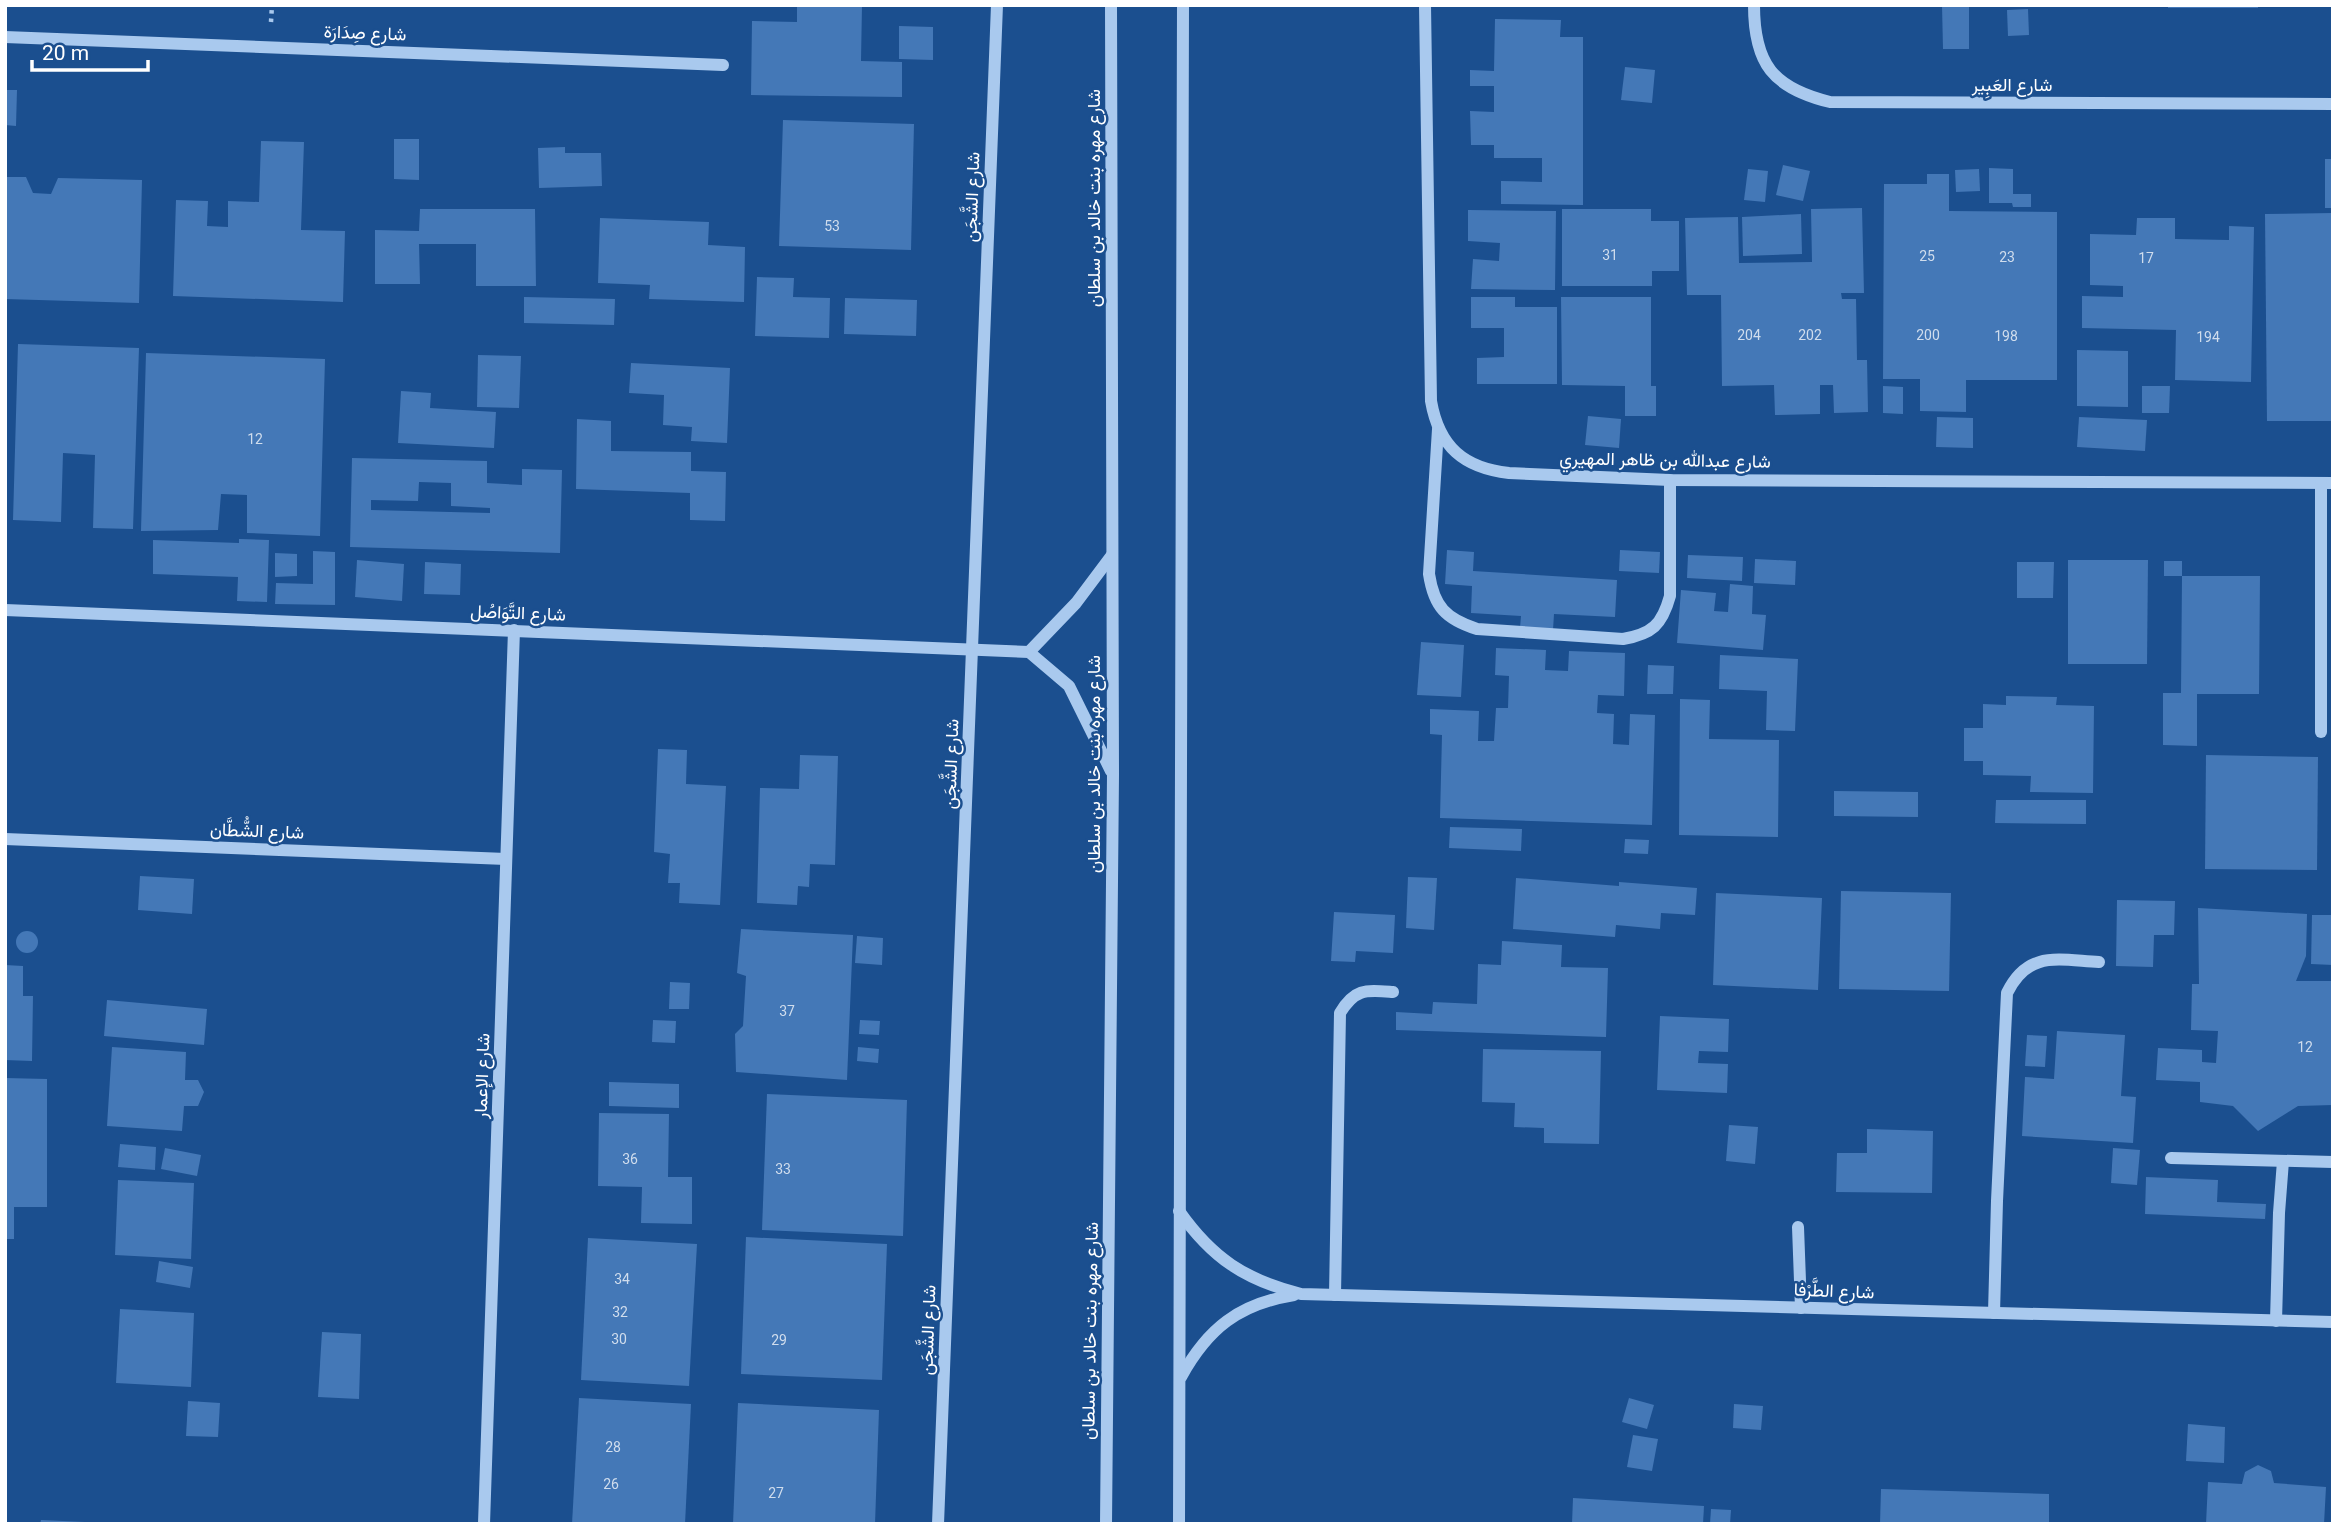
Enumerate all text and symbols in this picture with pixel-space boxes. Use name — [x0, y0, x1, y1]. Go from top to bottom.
street label: شارع صِدَارَة — [323, 21, 407, 46]
scale bar — [32, 28, 147, 72]
text: 20 m — [42, 41, 89, 65]
street label: شارع العَبِير — [1971, 74, 2052, 99]
street label: شارع مهره بنت خالد بن سلطان — [1083, 89, 1106, 307]
street label: شارع الشَّجَن — [957, 151, 986, 243]
house number: 53 — [824, 218, 840, 234]
house number: 31 — [1602, 247, 1618, 263]
house number: 25 — [1919, 248, 1935, 264]
house number: 23 — [1999, 249, 2015, 265]
house number: 17 — [2138, 250, 2154, 266]
house number: 204 — [1737, 327, 1761, 343]
house number: 202 — [1798, 327, 1822, 343]
house number: 200 — [1916, 327, 1940, 343]
house number: 198 — [1994, 328, 2018, 344]
house number: 194 — [2196, 329, 2220, 345]
house number: 12 — [247, 431, 263, 447]
street label: شارع عبدالله بن ظاهر المهيري — [1559, 447, 1771, 477]
street label: شارع التَّوَاصُل — [470, 600, 566, 627]
street label: شارع مهره بنت خالد بن سلطان — [1083, 655, 1106, 873]
street label: شارع الشَّجَن — [936, 718, 965, 810]
street label: شارع الشُّطَّان — [209, 815, 305, 845]
house number: 37 — [779, 1003, 795, 1019]
street label: شارع الإعمار — [469, 1033, 495, 1120]
house number: 12 — [2297, 1039, 2313, 1055]
house number: 36 — [622, 1151, 638, 1167]
house number: 33 — [775, 1161, 791, 1177]
street label: شارع مهره بنت خالد بن سلطان — [1077, 1222, 1104, 1440]
house number: 34 — [614, 1271, 630, 1287]
street label: شارع الطَّرْفا — [1793, 1276, 1875, 1304]
street label: شارع الشَّجَن — [913, 1284, 942, 1376]
house number: 32 — [612, 1304, 628, 1320]
house number: 30 — [611, 1331, 627, 1347]
house number: 29 — [771, 1332, 787, 1348]
house number: 28 — [605, 1439, 621, 1455]
house number: 26 — [603, 1476, 619, 1492]
house number: 27 — [768, 1485, 784, 1501]

